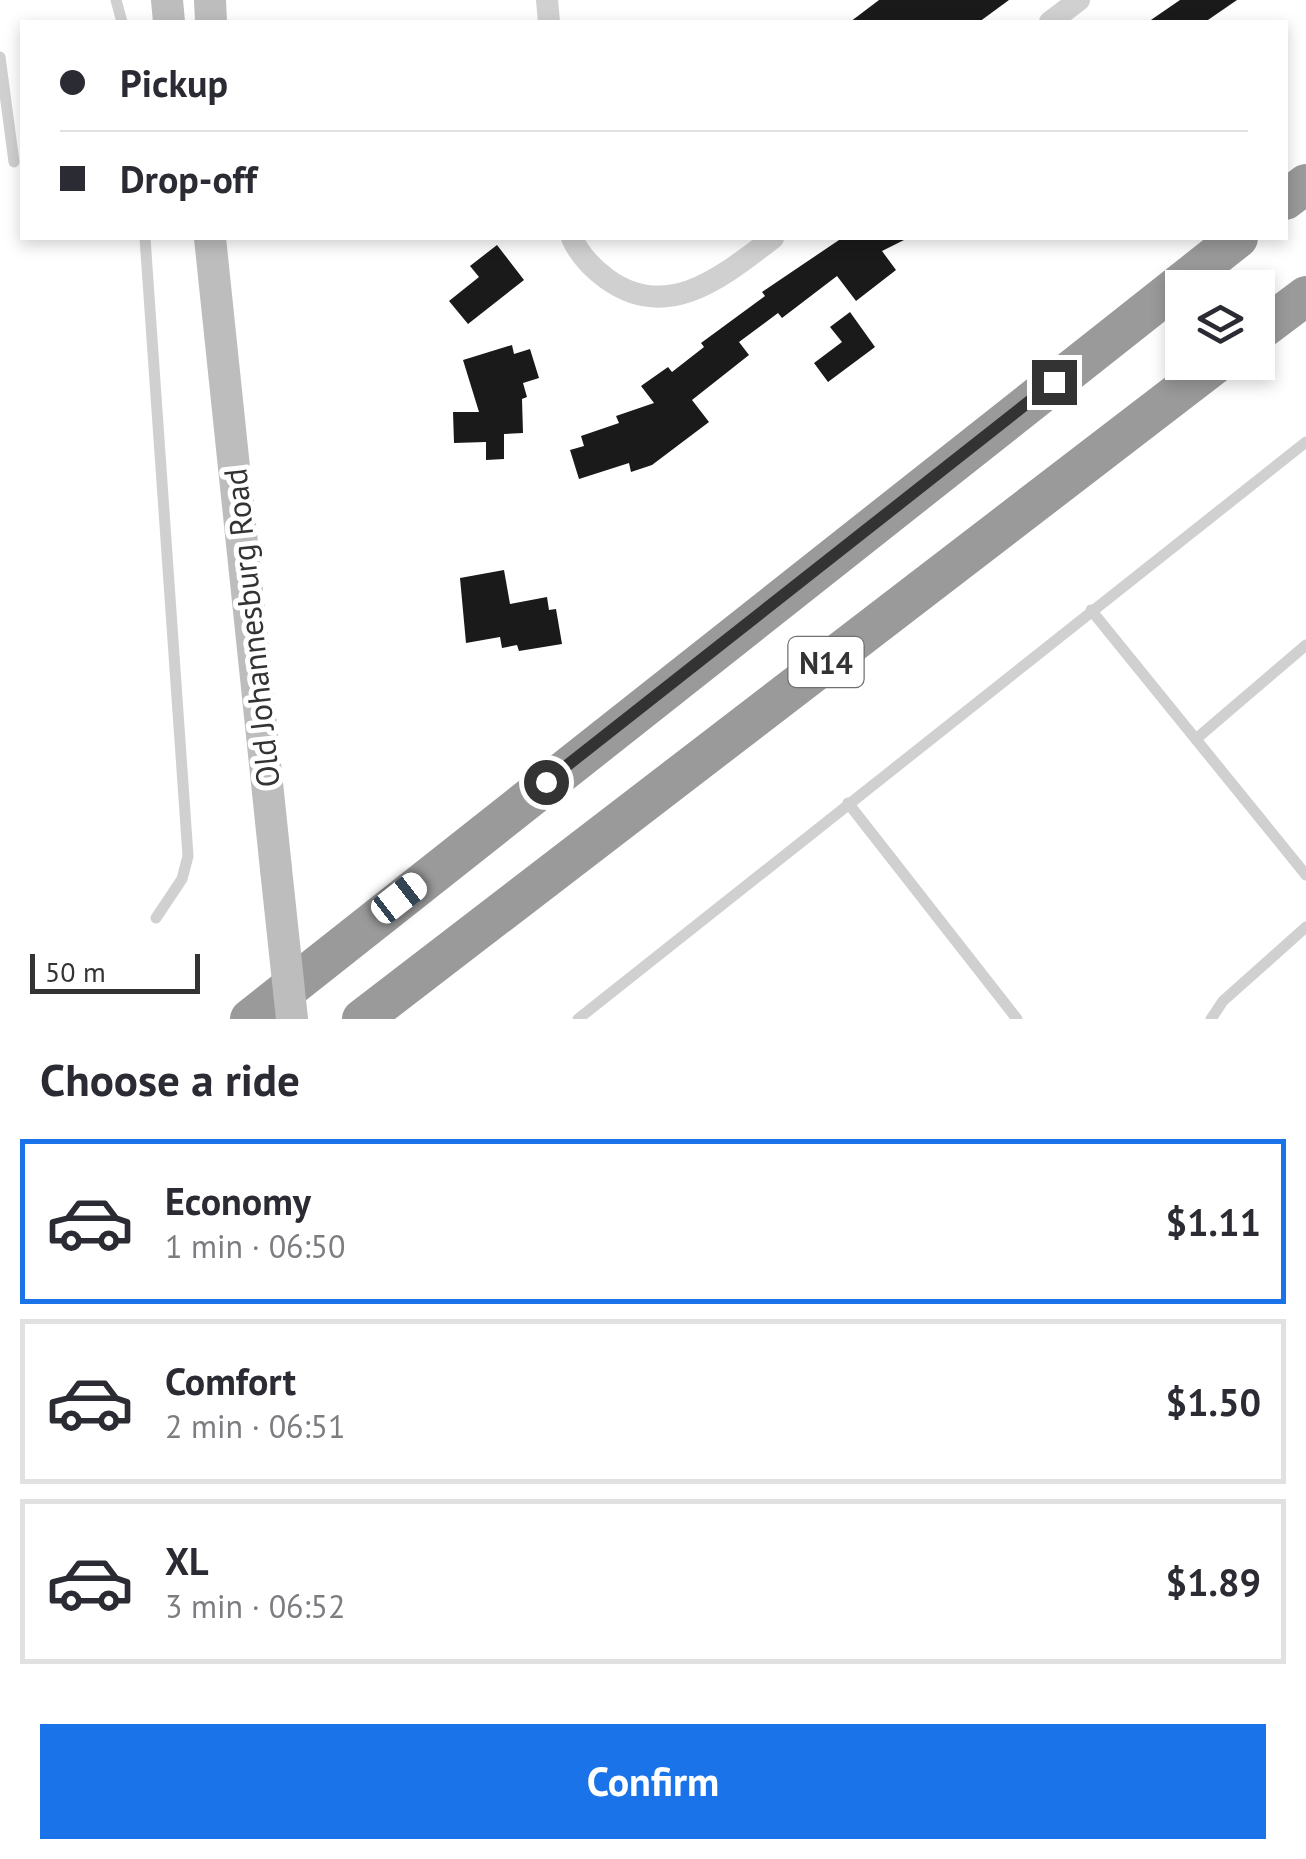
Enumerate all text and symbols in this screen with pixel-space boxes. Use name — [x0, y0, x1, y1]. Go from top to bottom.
text: Pickup — [120, 58, 228, 107]
text: Drop-off — [120, 154, 257, 203]
map controls — [1165, 270, 1275, 380]
button: layers — [1165, 270, 1275, 380]
route end — [1032, 360, 1077, 405]
street label: Old Johannesburg Road — [213, 466, 289, 790]
road number: N14 — [788, 637, 864, 687]
route start — [524, 760, 569, 805]
car — [366, 868, 432, 928]
scale bar — [30, 949, 200, 994]
text: 50 m — [45, 953, 106, 990]
text: Choose a ride — [40, 1050, 300, 1108]
text: Economy — [165, 1176, 311, 1225]
icon: car — [45, 1177, 135, 1267]
text: $1.11 — [1165, 1197, 1261, 1246]
text: 1 min · 06:50 — [165, 1225, 345, 1267]
text: Comfort — [165, 1356, 296, 1405]
icon: car — [45, 1357, 135, 1447]
text: $1.50 — [1165, 1377, 1261, 1426]
text: 2 min · 06:51 — [165, 1405, 345, 1447]
text: XL — [165, 1536, 209, 1585]
icon: car — [45, 1537, 135, 1627]
text: $1.89 — [1165, 1557, 1261, 1606]
text: 3 min · 06:52 — [165, 1585, 345, 1627]
button: Confirm — [40, 1724, 1266, 1839]

